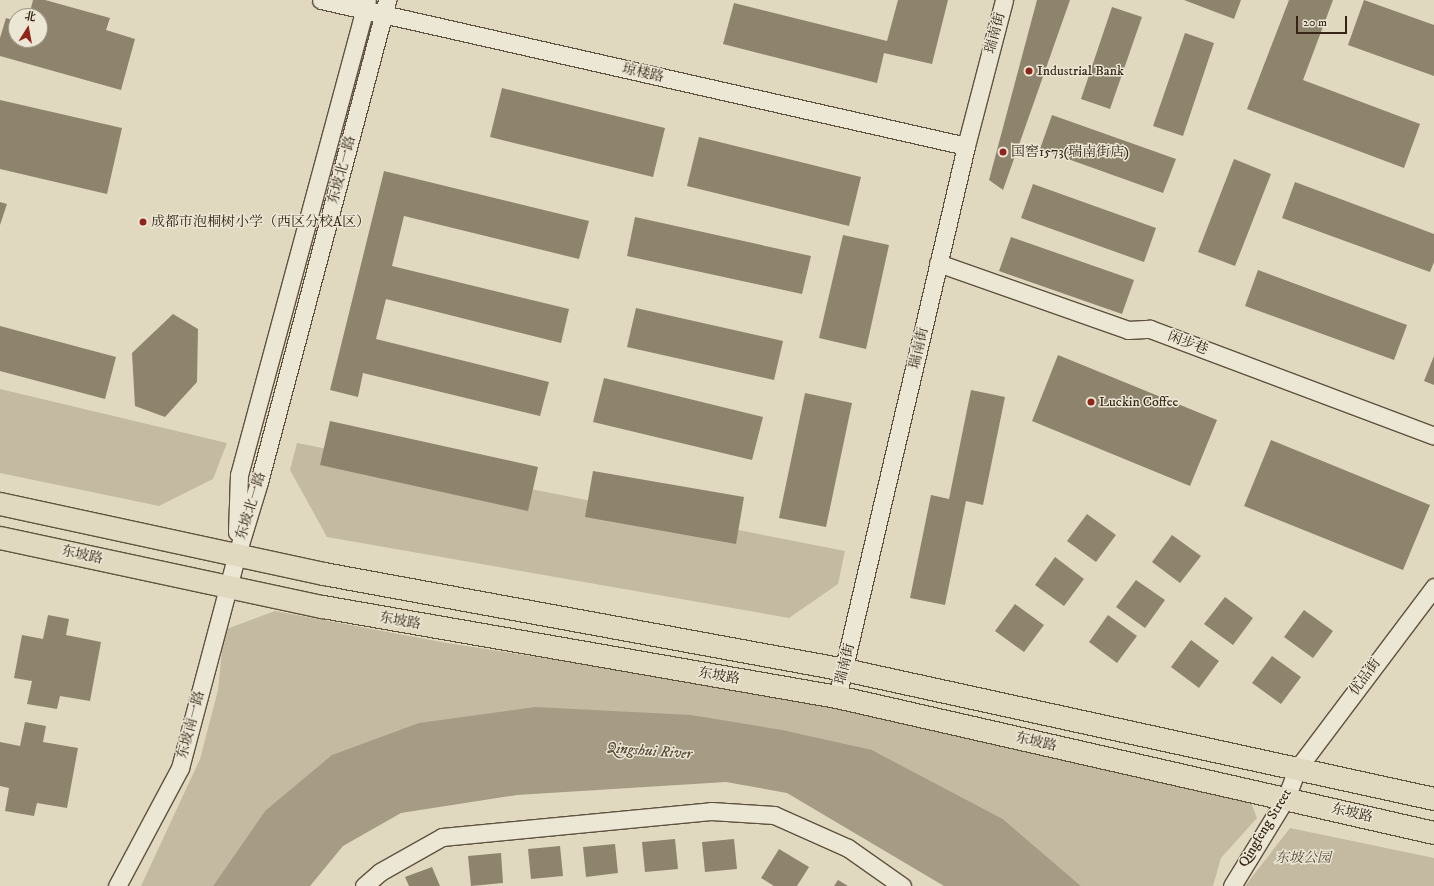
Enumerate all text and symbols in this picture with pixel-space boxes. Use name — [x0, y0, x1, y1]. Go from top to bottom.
north arrow — [8, 8, 48, 48]
scale bar — [1298, 8, 1349, 34]
text: 北 — [23, 9, 37, 25]
street label: 瑞南街 — [981, 11, 1009, 55]
text: 20 m — [1303, 15, 1327, 30]
street label: 琼楼路 — [621, 60, 665, 86]
place label: Industrial Bank — [1037, 63, 1124, 79]
marker: Industrial Bank — [1024, 66, 1034, 76]
street label: 东坡北一路 — [325, 134, 359, 206]
place label: 国窖1573(瑞南街店) — [1011, 144, 1129, 160]
marker: 国窖1573(瑞南街店) — [998, 147, 1008, 157]
place label: 成都市泡桐树小学（西区分校A区） — [151, 214, 370, 230]
marker: 成都市泡桐树小学（西区分校A区） — [138, 217, 148, 227]
street label: 瑞南街 — [906, 326, 932, 370]
street label: 闲步巷 — [1165, 328, 1211, 358]
place label: Luckin Coffee — [1099, 394, 1178, 410]
marker: Luckin Coffee — [1086, 397, 1096, 407]
street label: 东坡北一路 — [233, 470, 269, 542]
street label: 东坡路 — [60, 542, 104, 568]
street label: 东坡路 — [378, 609, 422, 633]
street label: 瑞南街 — [832, 642, 858, 686]
street label: 优品街 — [1346, 655, 1384, 699]
street label: 东坡路 — [697, 664, 741, 688]
street label: 东坡南一路 — [174, 689, 208, 761]
street label: 东坡路 — [1014, 729, 1058, 755]
water label: Qingshui River — [606, 739, 692, 763]
street label: Qingfeng Street — [1235, 786, 1295, 870]
street label: 东坡路 — [1330, 800, 1374, 826]
park label: 东坡公园 — [1275, 850, 1331, 866]

